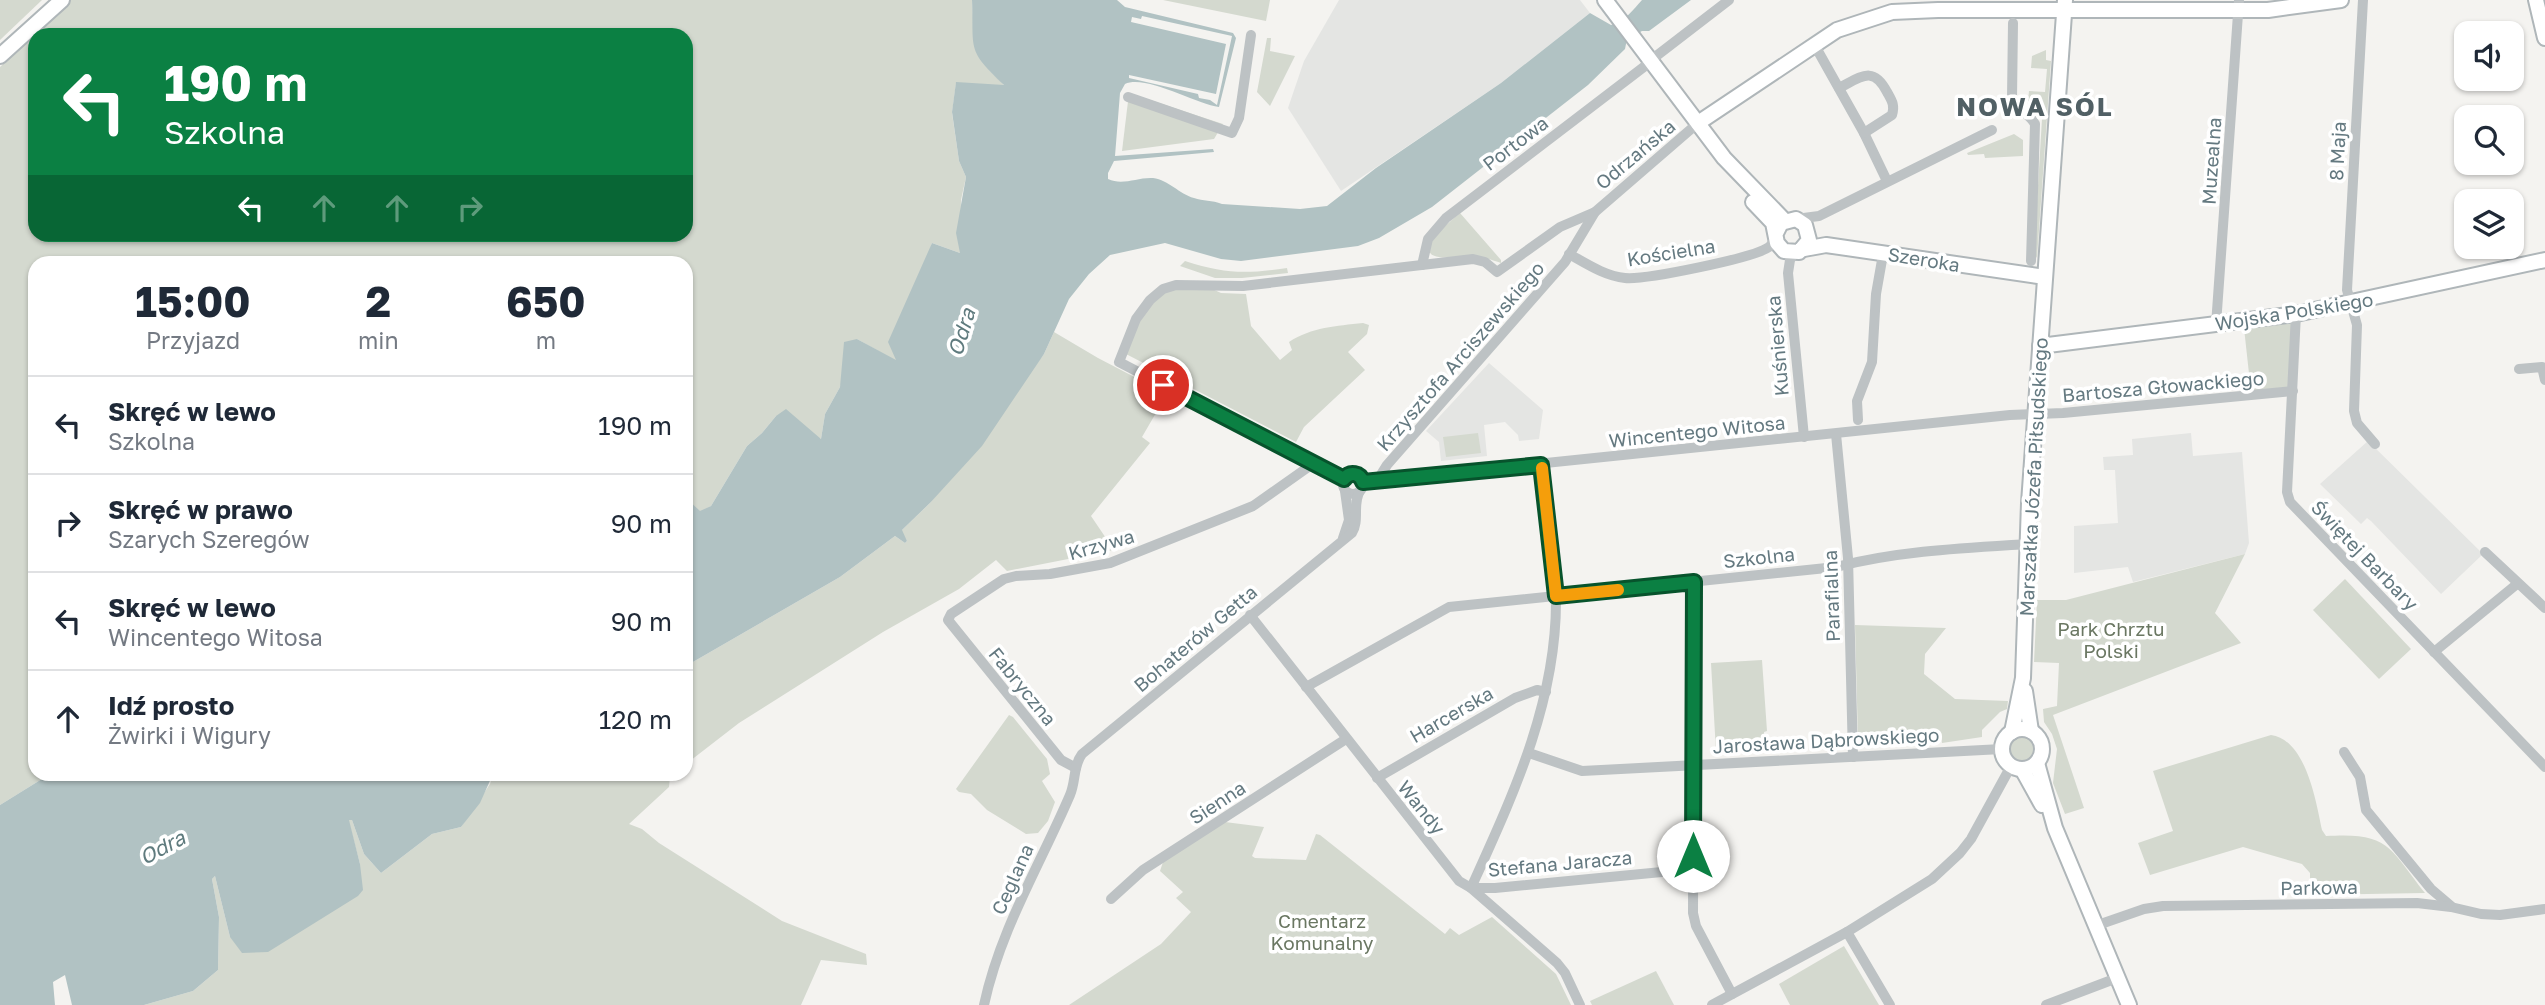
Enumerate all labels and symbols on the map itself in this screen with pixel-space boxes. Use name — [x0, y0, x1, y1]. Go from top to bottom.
district label: NOWA SÓL — [1956, 91, 2114, 122]
street label: Portowa — [1478, 111, 1552, 175]
street label: Odrzańska — [1591, 114, 1679, 194]
street label: Muzealna — [2196, 116, 2226, 206]
street label: 8 Maja — [2324, 121, 2350, 181]
street label: Kościelna — [1625, 234, 1717, 270]
street label: Szeroka — [1886, 242, 1962, 276]
street label: Krzysztofa Arciszewskiego — [1371, 257, 1549, 455]
street label: Wojska Polskiego — [2213, 287, 2375, 335]
street label: Kuśnierska — [1761, 295, 1793, 397]
water label: Odra — [942, 304, 981, 359]
street label: Marszałka Józefa Piłsudskiego — [2014, 337, 2052, 617]
pin — [1133, 355, 1193, 415]
street label: Bartosza Głowackiego — [2061, 366, 2265, 406]
street label: Wincentego Witosa — [1608, 410, 1786, 452]
street label: Świętej Barbary — [2307, 495, 2423, 615]
street label: Krzywa — [1065, 524, 1137, 564]
street label: Szkolna — [1722, 542, 1796, 572]
street label: Parafialna — [1818, 550, 1844, 642]
street label: Bohaterów Getta — [1129, 580, 1261, 696]
park label: Park Chrztu Polski — [2057, 617, 2165, 662]
street label: Fabryczna — [984, 642, 1062, 730]
street label: Harcerska — [1405, 681, 1497, 747]
street label: Jarosława Dąbrowskiego — [1712, 723, 1940, 757]
street label: Sienna — [1185, 775, 1249, 829]
street label: Wandy — [1393, 776, 1451, 839]
position arrow — [1656, 819, 1730, 893]
water label: Odra — [135, 824, 190, 870]
street label: Ceglana — [986, 840, 1038, 918]
street label: Stefana Jaracza — [1487, 845, 1633, 881]
street label: Parkowa — [2280, 875, 2358, 899]
park label: Cmentarz Komunalny — [1271, 909, 1374, 954]

